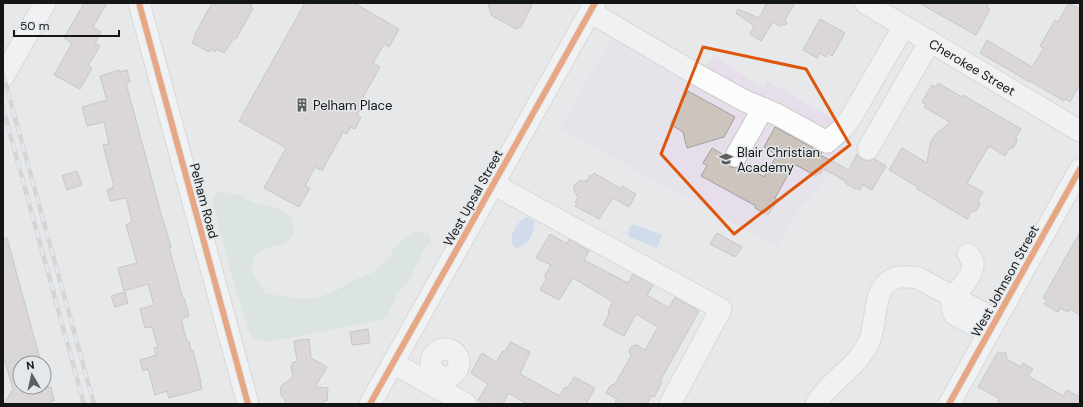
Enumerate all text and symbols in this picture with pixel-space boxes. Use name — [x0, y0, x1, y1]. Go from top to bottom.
scale bar — [14, 12, 119, 38]
text: 50 m — [20, 18, 49, 34]
street label: Cherokee Street — [926, 35, 1019, 99]
building icon: Pelham Place — [294, 97, 310, 113]
place label: Pelham Place — [313, 97, 392, 114]
place label: Blair Christian Academy — [737, 144, 820, 176]
street label: West Upsal Street — [439, 147, 507, 249]
school or university icon: Blair Christian Academy — [718, 151, 734, 167]
street label: Pelham Road — [186, 161, 222, 241]
street label: West Johnson Street — [967, 222, 1043, 340]
north arrow — [12, 355, 52, 395]
text: N — [25, 358, 35, 373]

